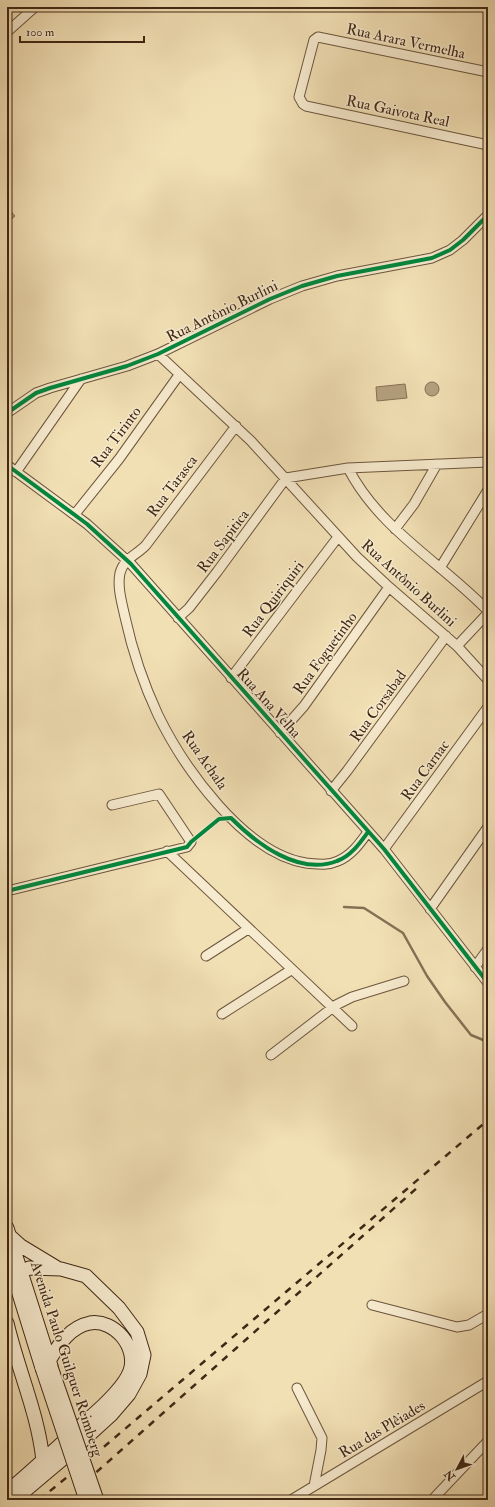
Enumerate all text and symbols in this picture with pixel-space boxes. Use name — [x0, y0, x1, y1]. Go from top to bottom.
scale bar — [20, 18, 144, 44]
street label: Rua Arara Vermelha — [345, 20, 468, 64]
text: 100 m — [26, 25, 55, 40]
street label: Rua Gaivota Real — [345, 91, 451, 132]
street label: Rua Antônio Burlini — [163, 276, 281, 347]
street label: Rua Tirinto — [87, 403, 146, 472]
street label: Rua Tarasca — [143, 451, 202, 521]
street label: Rua Sapitica — [193, 505, 255, 577]
street label: Rua Antônio Burlini — [357, 536, 460, 631]
street label: Rua Quiriquiri — [239, 557, 308, 641]
street label: Rua Foguetinho — [289, 608, 362, 698]
street label: Rua Ana Velha — [232, 664, 306, 743]
street label: Rua Corsabad — [346, 666, 411, 746]
street label: Rua Achala — [178, 727, 232, 794]
street label: Rua Carnac — [397, 736, 454, 804]
street label: Avenida Paulo Guilguer Reimberg — [26, 1258, 107, 1460]
street label: Rua das Plêiades — [336, 1396, 429, 1463]
north arrow — [437, 1449, 477, 1489]
text: N — [441, 1466, 459, 1484]

